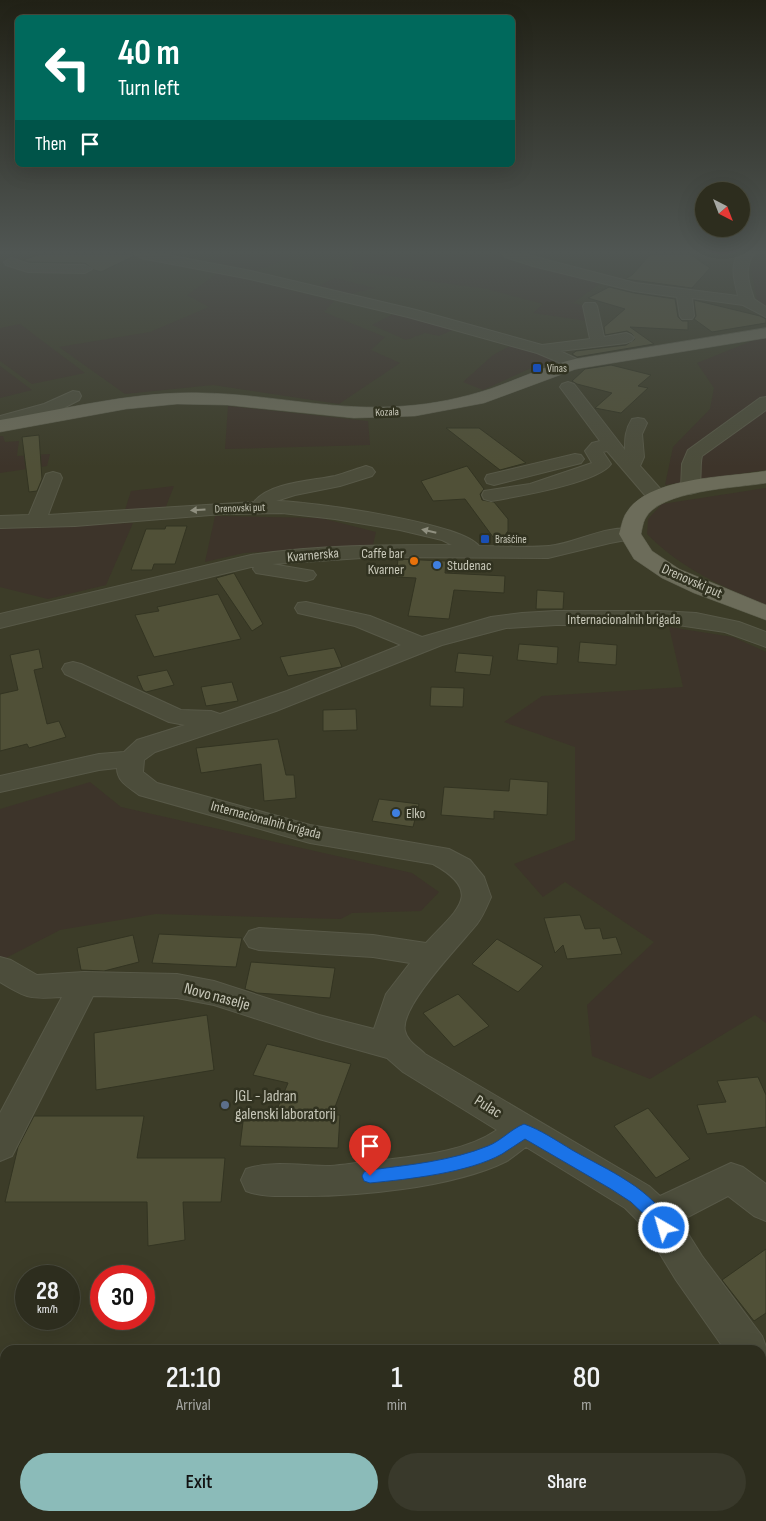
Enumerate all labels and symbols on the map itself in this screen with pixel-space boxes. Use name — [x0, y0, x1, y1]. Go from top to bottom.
north arrow — [695, 182, 750, 238]
marker: Vinas — [531, 362, 543, 374]
place label: Vinas — [547, 362, 567, 375]
street label: Kozala — [375, 405, 399, 419]
street label: Drenovski put — [214, 501, 266, 515]
one-way arrow — [190, 506, 206, 514]
one-way arrow — [421, 527, 436, 535]
marker: Brašćine — [479, 533, 491, 545]
place label: Brašćine — [495, 533, 527, 546]
street label: Kvarnerska — [286, 544, 340, 566]
place label: Caffe bar Kvarner — [361, 545, 404, 578]
marker: Caffe bar Kvarner — [408, 555, 420, 567]
place label: Studenac — [447, 557, 492, 574]
marker: Studenac — [431, 559, 443, 571]
street label: Drenovski put — [659, 560, 725, 602]
street label: Internacionalnih brigada — [567, 611, 681, 628]
street label: Internacionalnih brigada — [209, 797, 323, 843]
place label: Elko — [406, 805, 425, 822]
marker: Elko — [390, 807, 402, 819]
street label: Novo naselje — [182, 979, 252, 1015]
place label: JGL - Jadran galenski laboratorij — [234, 1087, 336, 1124]
street label: Pulac — [471, 1091, 505, 1123]
marker: JGL - Jadran galenski laboratorij — [219, 1099, 231, 1111]
pin — [349, 1125, 391, 1176]
position arrow — [637, 1201, 689, 1253]
speed limit sign: 30 — [90, 1265, 155, 1330]

